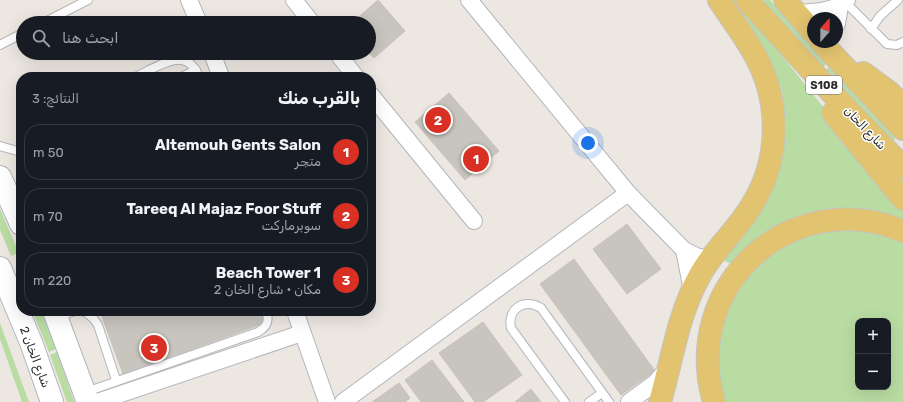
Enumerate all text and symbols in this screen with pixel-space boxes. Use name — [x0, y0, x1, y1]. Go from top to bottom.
north arrow — [807, 12, 843, 48]
search box — [16, 16, 376, 60]
icon: search — [30, 27, 52, 49]
text: ابحث هنا — [62, 29, 119, 47]
road number: S108 — [806, 76, 842, 94]
text: بالقرب منك — [278, 88, 360, 108]
text: النتائج: 3 — [32, 91, 79, 106]
street label: شارع الخان — [840, 104, 889, 154]
pin: 2 — [425, 105, 451, 135]
your location — [578, 133, 598, 153]
text: Altemouh Gents Salon — [155, 136, 321, 154]
pin: 1 — [463, 144, 489, 174]
text: 50 m — [33, 145, 64, 160]
text: 1 — [343, 145, 349, 160]
text: متجر — [295, 154, 321, 169]
text: Tareeq Al Majaz Foor Stuff — [126, 200, 321, 218]
text: 70 m — [33, 209, 63, 224]
text: 2 — [342, 209, 350, 224]
text: سوبرماركت — [261, 218, 321, 233]
text: Beach Tower 1 — [216, 264, 321, 282]
text: 220 m — [33, 273, 71, 288]
text: 3 — [342, 273, 350, 288]
text: مكان · شارع الخان 2 — [214, 282, 321, 297]
map controls — [855, 318, 891, 390]
button: + — [855, 318, 891, 354]
street label: شارع الخان 2 — [15, 324, 53, 390]
pin: 3 — [141, 333, 167, 363]
button: − — [855, 354, 891, 390]

